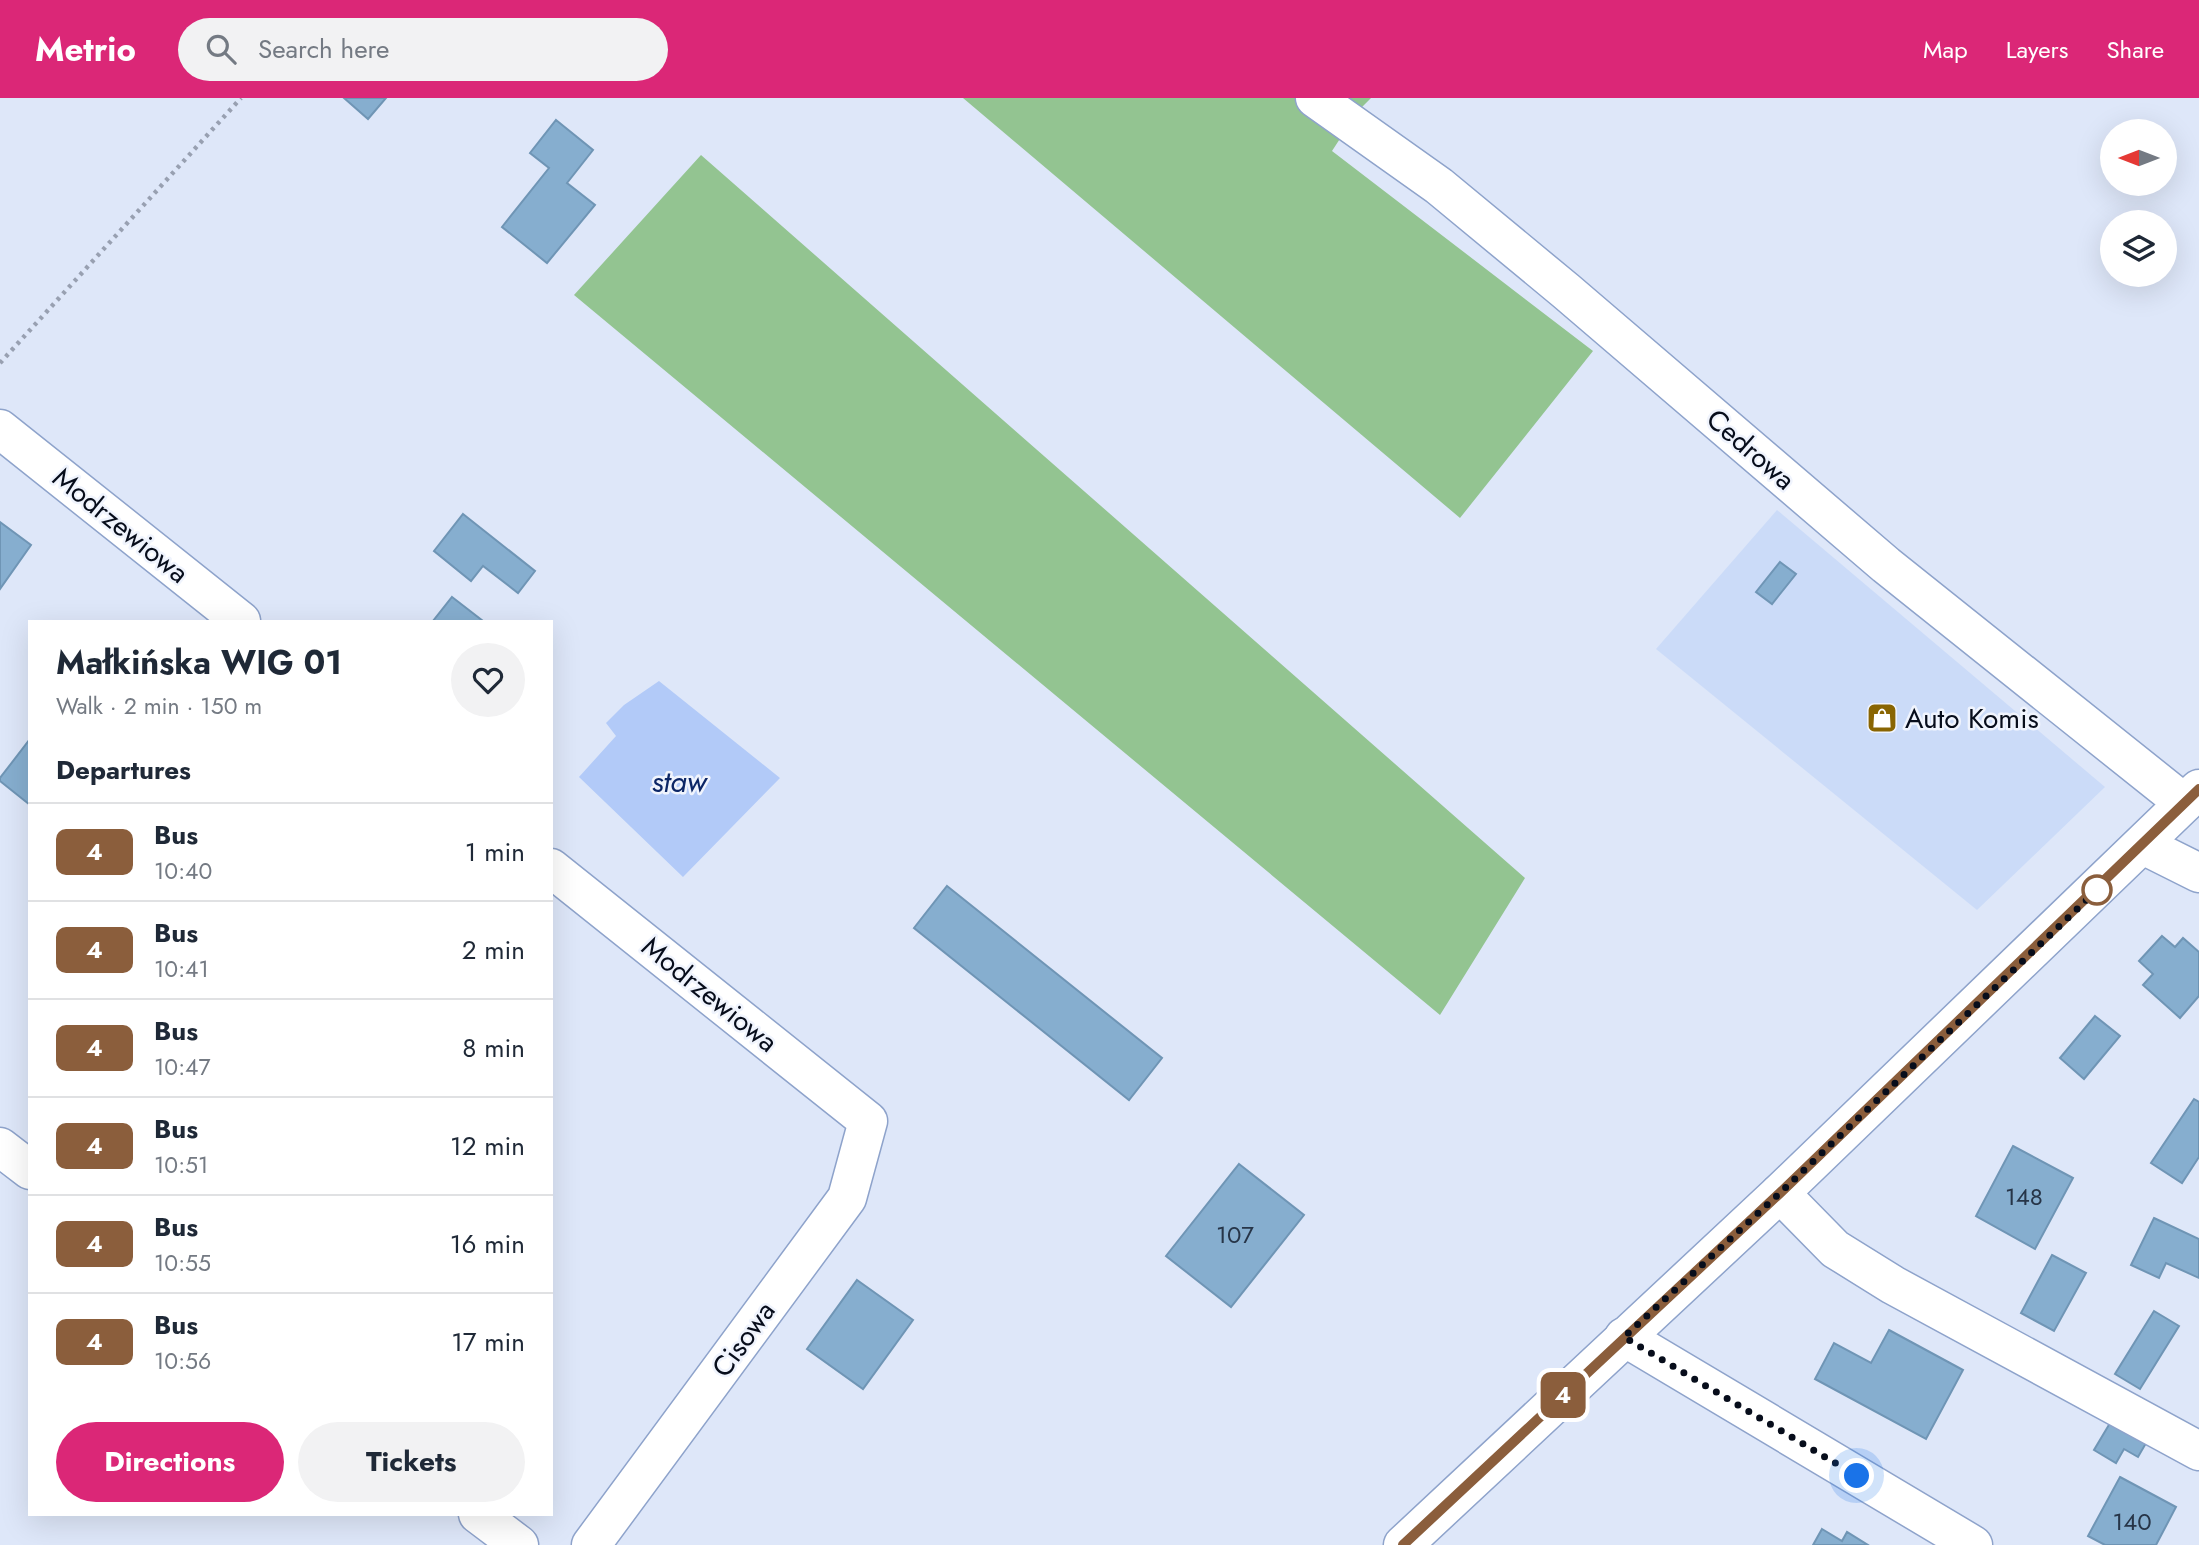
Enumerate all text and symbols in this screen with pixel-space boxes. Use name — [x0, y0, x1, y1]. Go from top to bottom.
search box — [178, 18, 668, 81]
text: Metrio — [35, 26, 136, 73]
icon: search — [202, 30, 240, 68]
text: Search here — [258, 30, 389, 68]
text: Map — [1923, 32, 1968, 67]
text: Layers — [2006, 32, 2068, 67]
text: Share — [2106, 32, 2164, 67]
north arrow — [2100, 119, 2177, 196]
map controls — [2100, 119, 2177, 287]
button: layers — [2100, 210, 2177, 287]
street label: Cedrowa — [1697, 399, 1804, 500]
street label: Modrzewiowa — [44, 458, 198, 593]
text: Małkińska WIG 01 — [56, 639, 342, 686]
button: heart — [451, 643, 525, 717]
text: Walk · 2 min · 150 m — [56, 689, 262, 723]
place label: Auto Komis — [1905, 698, 2039, 739]
shop icon: Auto Komis — [1865, 701, 1899, 735]
text: Departures — [56, 751, 191, 789]
water label: staw — [652, 760, 709, 803]
text: Bus — [154, 816, 198, 854]
text: 1 min — [465, 833, 525, 871]
text: 4 — [86, 834, 103, 869]
text: 10:40 — [154, 854, 212, 888]
unlabelled marker — [2082, 875, 2112, 905]
text: Bus — [154, 914, 198, 952]
street label: Modrzewiowa — [633, 927, 787, 1062]
text: 2 min — [462, 931, 525, 969]
text: 4 — [86, 932, 103, 967]
text: 10:41 — [154, 952, 209, 986]
text: Bus — [154, 1012, 198, 1050]
text: 8 min — [462, 1029, 525, 1067]
text: 4 — [86, 1030, 103, 1065]
text: 10:47 — [154, 1050, 211, 1084]
text: Bus — [154, 1110, 198, 1148]
text: 12 min — [450, 1127, 525, 1165]
text: 4 — [86, 1128, 103, 1163]
text: 10:51 — [154, 1148, 208, 1182]
house number: 148 — [2005, 1179, 2043, 1214]
text: Bus — [154, 1208, 198, 1246]
house number: 107 — [1216, 1217, 1254, 1252]
text: 16 min — [450, 1225, 525, 1263]
text: 4 — [86, 1226, 103, 1261]
text: 10:55 — [154, 1246, 211, 1280]
street label: Cisowa — [702, 1293, 785, 1386]
text: Bus — [154, 1306, 198, 1344]
text: 17 min — [451, 1323, 525, 1361]
text: 4 — [86, 1324, 103, 1359]
text: 10:56 — [154, 1344, 211, 1378]
line badge: 4 — [1540, 1372, 1586, 1418]
text: 4 — [1555, 1377, 1571, 1412]
button: Directions — [56, 1422, 284, 1502]
button: Tickets — [298, 1422, 525, 1502]
your location — [1839, 1458, 1874, 1493]
house number: 140 — [2112, 1504, 2152, 1539]

